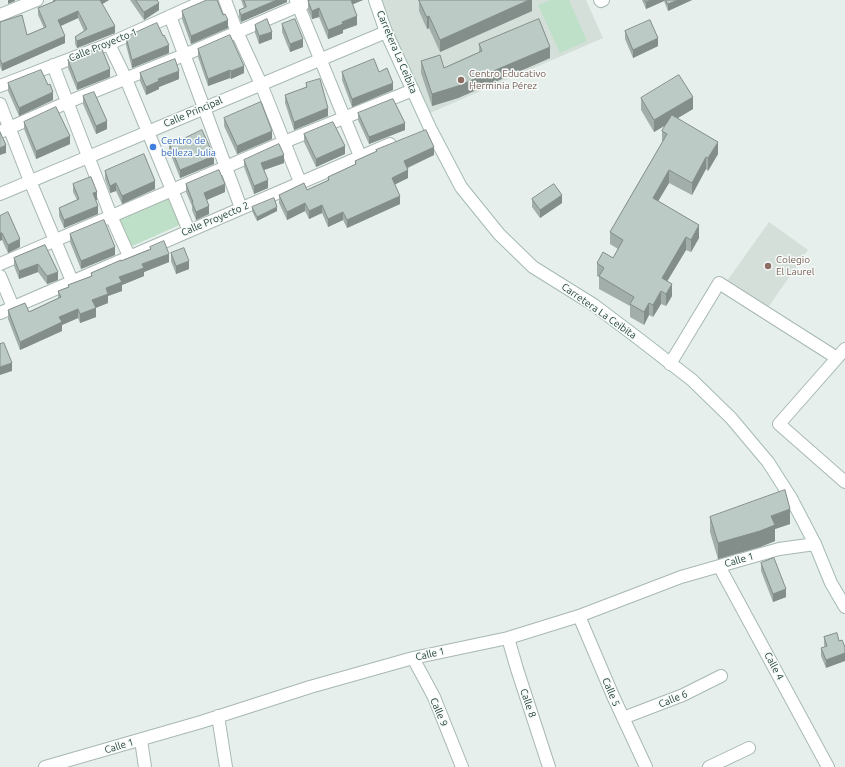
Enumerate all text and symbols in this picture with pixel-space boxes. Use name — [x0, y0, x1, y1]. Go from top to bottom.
street label: Carretera La Ceibita — [374, 9, 420, 95]
street label: Calle Proyecto 1 — [67, 26, 139, 64]
place label: Centro Educativo Herminia Pérez — [469, 68, 546, 92]
marker: Centro Educativo Herminia Pérez — [456, 75, 466, 85]
street label: Calle Principal — [162, 94, 224, 130]
place label: Centro de belleza Julia — [161, 135, 216, 158]
marker: Centro de belleza Julia — [148, 142, 158, 152]
street label: Calle Proyecto 2 — [179, 199, 251, 239]
place label: Colegio El Laurel — [776, 254, 814, 278]
marker: Colegio El Laurel — [763, 261, 773, 271]
street label: Carretera La Ceibita — [559, 281, 639, 341]
street label: Calle 1 — [723, 550, 755, 570]
street label: Calle 1 — [414, 645, 446, 663]
street label: Calle 4 — [762, 650, 786, 682]
street label: Calle 5 — [600, 676, 622, 708]
street label: Calle 8 — [517, 687, 539, 719]
street label: Calle 6 — [657, 688, 689, 710]
street label: Calle 9 — [428, 696, 450, 728]
street label: Calle 1 — [103, 736, 135, 756]

